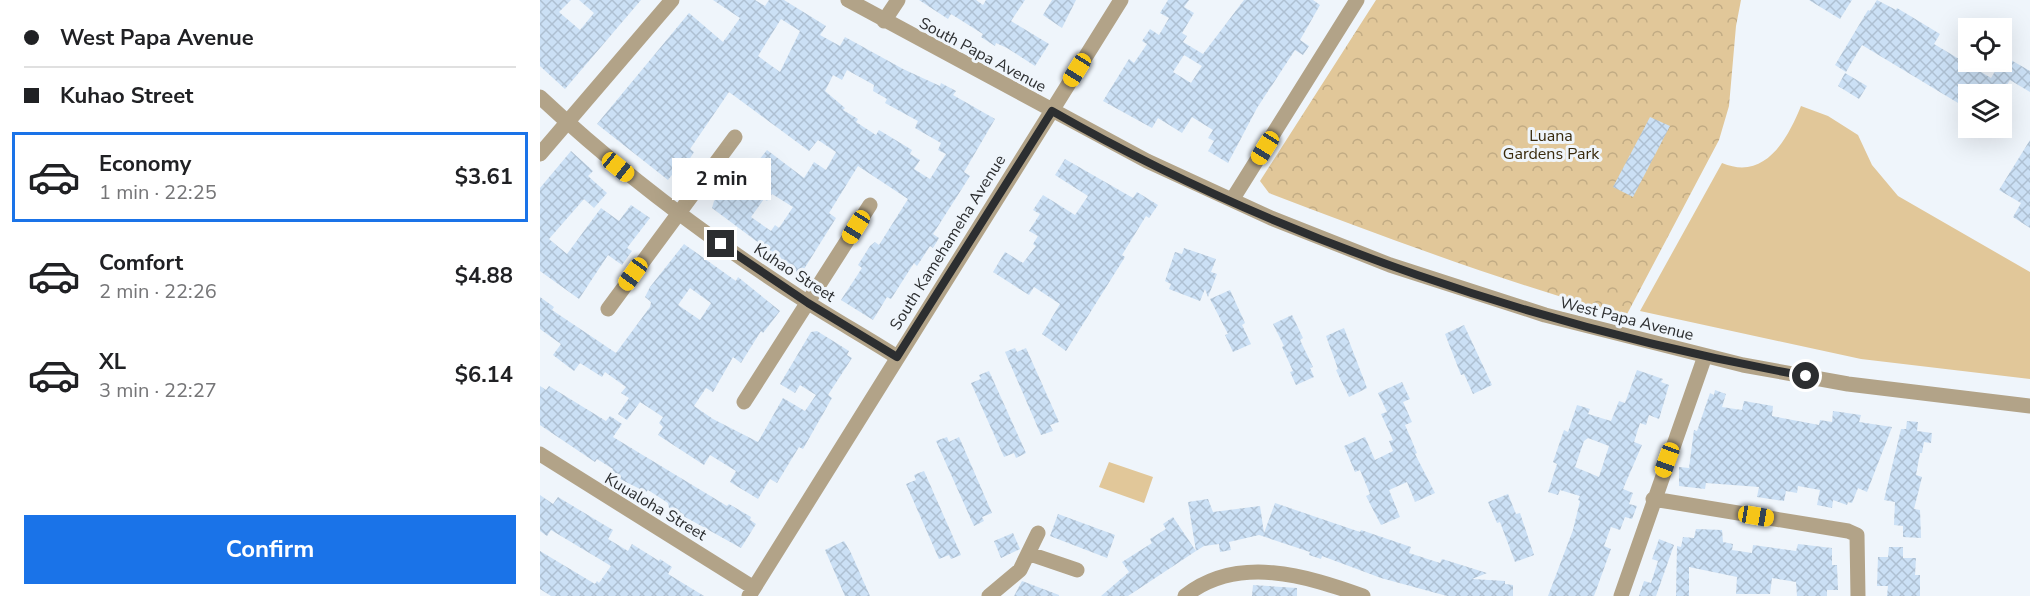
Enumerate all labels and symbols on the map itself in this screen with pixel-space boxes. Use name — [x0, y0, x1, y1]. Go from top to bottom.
street label: South Papa Avenue — [915, 12, 1050, 98]
car — [1060, 50, 1094, 90]
park label: Luana Gardens Park — [1503, 125, 1600, 165]
car — [1248, 128, 1282, 168]
car — [598, 149, 638, 185]
street label: South Kamehameha Avenue — [885, 151, 1011, 334]
callout: 2 min — [672, 157, 771, 199]
car — [839, 207, 873, 247]
route end — [707, 230, 734, 257]
street label: Kuhao Street — [749, 238, 840, 308]
car — [615, 254, 651, 294]
street label: West Papa Avenue — [1558, 292, 1696, 346]
route start — [1792, 362, 1819, 389]
car — [1652, 440, 1682, 480]
street label: Kuualoha Street — [600, 468, 711, 546]
car — [1737, 504, 1775, 528]

